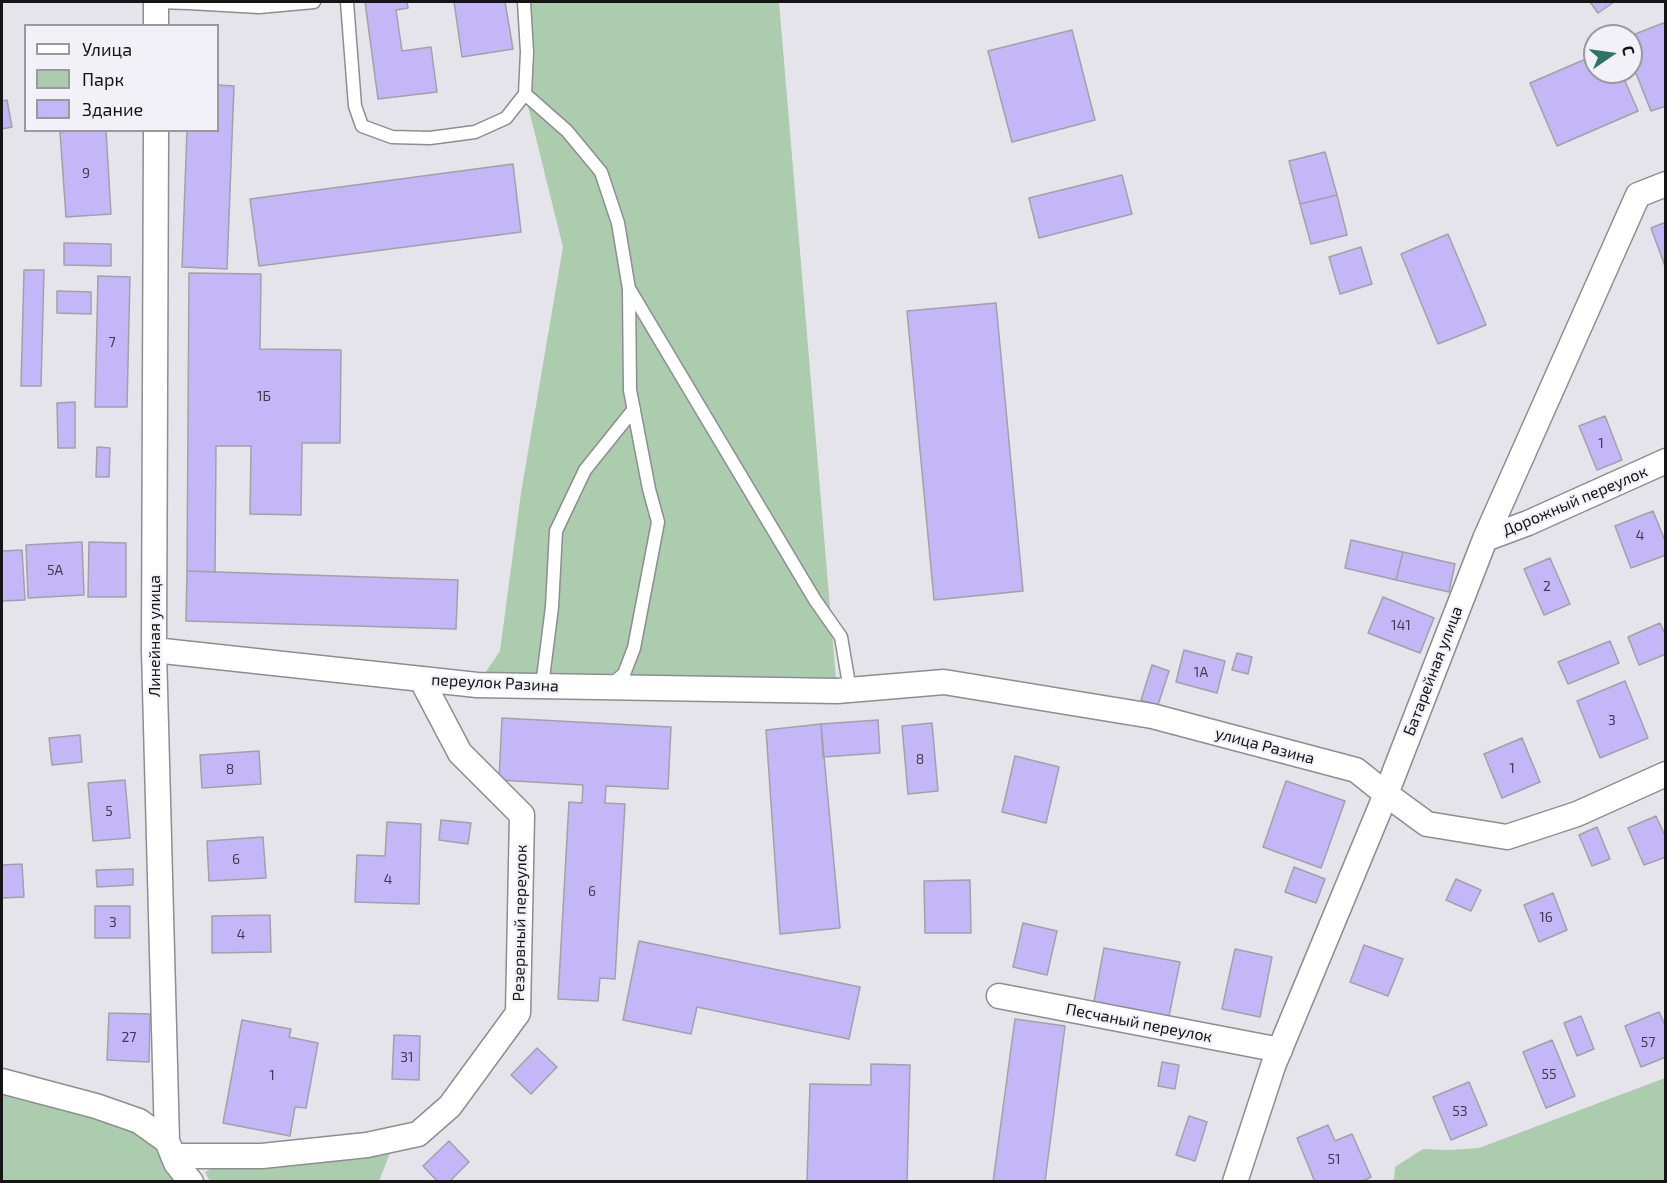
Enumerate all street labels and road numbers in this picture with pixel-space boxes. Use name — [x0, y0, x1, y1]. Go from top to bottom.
street label: Дорожный переулок — [1500, 462, 1650, 540]
street label: Линейная улица — [145, 575, 165, 697]
street label: Батарейная улица — [1399, 603, 1467, 739]
street label: переулок Разина — [431, 670, 559, 696]
street label: улица Разина — [1213, 724, 1317, 768]
street label: Резервный переулок — [509, 844, 531, 1002]
street label: Песчаный переулок — [1064, 999, 1214, 1047]

